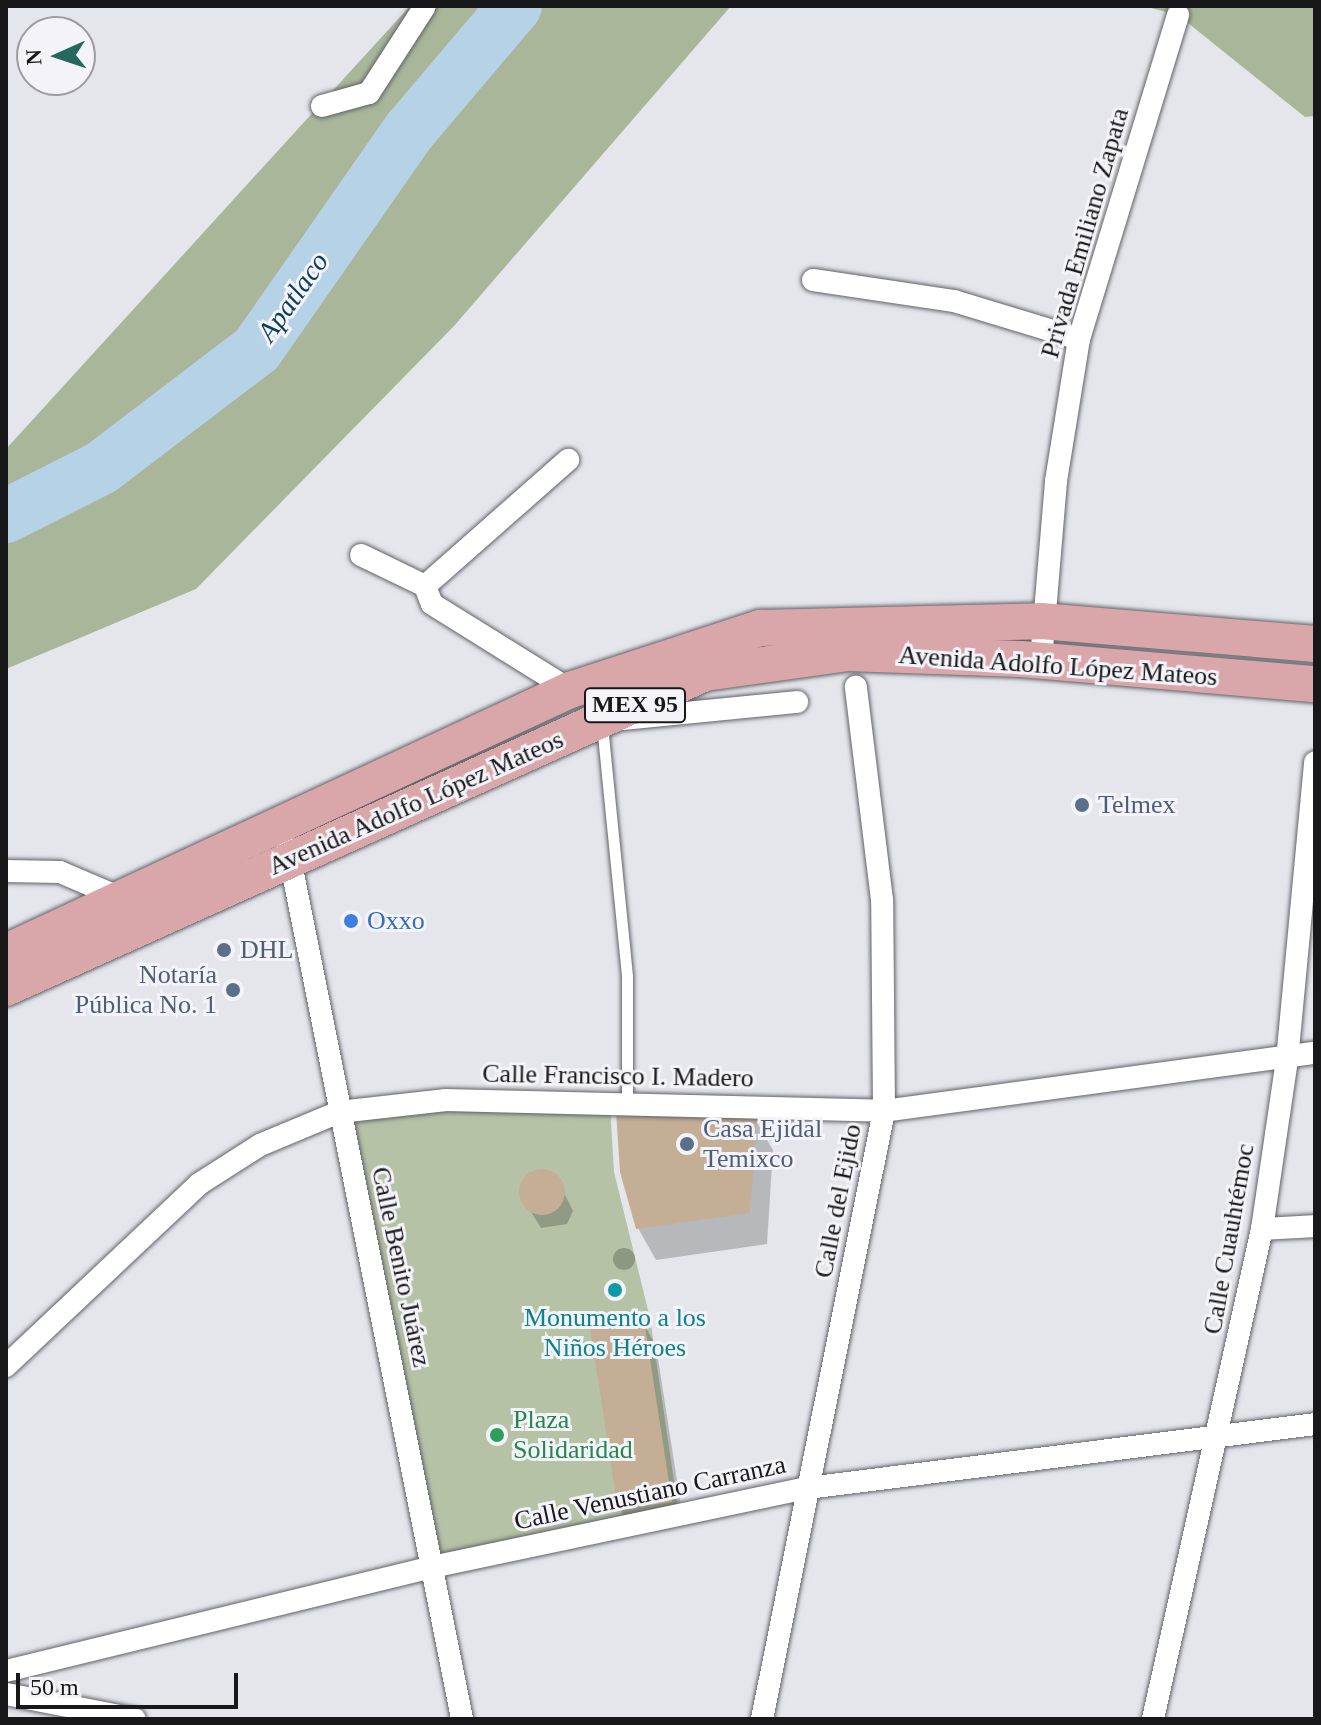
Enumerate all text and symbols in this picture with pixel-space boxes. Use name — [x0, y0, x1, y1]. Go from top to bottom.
north arrow — [16, 16, 96, 96]
text: N — [21, 49, 46, 66]
street label: Privada Emiliano Zapata — [1034, 104, 1136, 362]
water label: Apatlaco — [250, 246, 336, 348]
street label: Avenida Adolfo López Mateos — [897, 639, 1219, 693]
road number: MEX 95 — [583, 685, 687, 725]
street label: Avenida Adolfo López Mateos — [263, 724, 569, 882]
place label: Telmex — [1098, 789, 1176, 821]
marker: Telmex — [1073, 796, 1091, 814]
place label: Oxxo — [367, 905, 425, 937]
marker: Oxxo — [342, 912, 360, 930]
place label: DHL — [240, 934, 293, 966]
marker: DHL — [215, 941, 233, 959]
place label: Notaría Pública No. 1 — [75, 959, 217, 1020]
marker: Notaría Pública No. 1 — [224, 981, 242, 999]
street label: Calle Francisco I. Madero — [482, 1058, 754, 1094]
place label: Casa Ejidal Temixco — [703, 1113, 822, 1174]
street label: Calle del Ejido — [808, 1121, 868, 1281]
marker: Casa Ejidal Temixco — [678, 1135, 696, 1153]
street label: Calle Cuauhtémoc — [1197, 1141, 1261, 1337]
street label: Calle Benito Juárez — [365, 1164, 437, 1370]
marker: Monumento a los Niños Héroes — [606, 1281, 624, 1299]
place label: Monumento a los Niños Héroes — [524, 1302, 706, 1364]
place label: Plaza Solidaridad — [513, 1404, 633, 1466]
marker: Plaza Solidaridad — [488, 1426, 506, 1444]
street label: Calle Venustiano Carranza — [511, 1449, 789, 1537]
scale bar — [20, 1657, 242, 1707]
text: 50 m — [30, 1674, 79, 1700]

